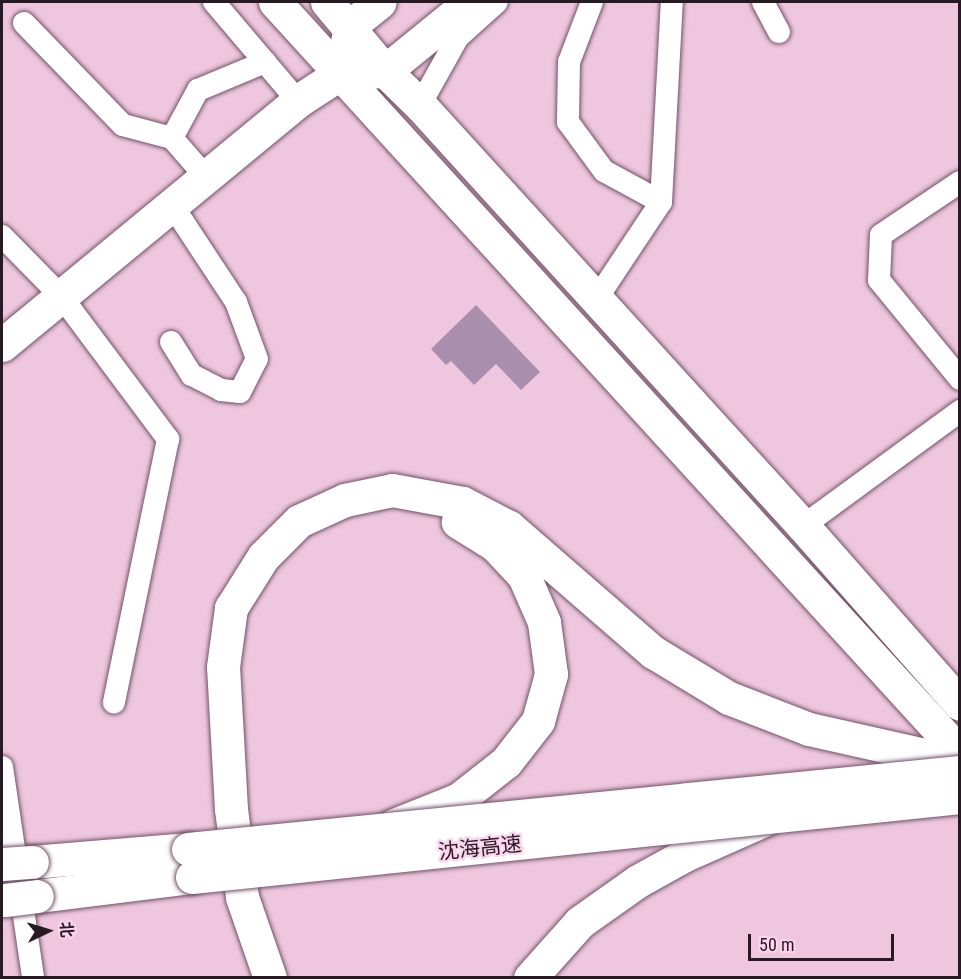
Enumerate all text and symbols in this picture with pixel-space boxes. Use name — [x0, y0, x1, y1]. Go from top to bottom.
street label: 沈海高速 — [437, 831, 523, 865]
north arrow — [18, 901, 78, 961]
text: 北 — [56, 921, 76, 938]
scale bar — [751, 922, 896, 960]
text: 50 m — [759, 934, 794, 955]

